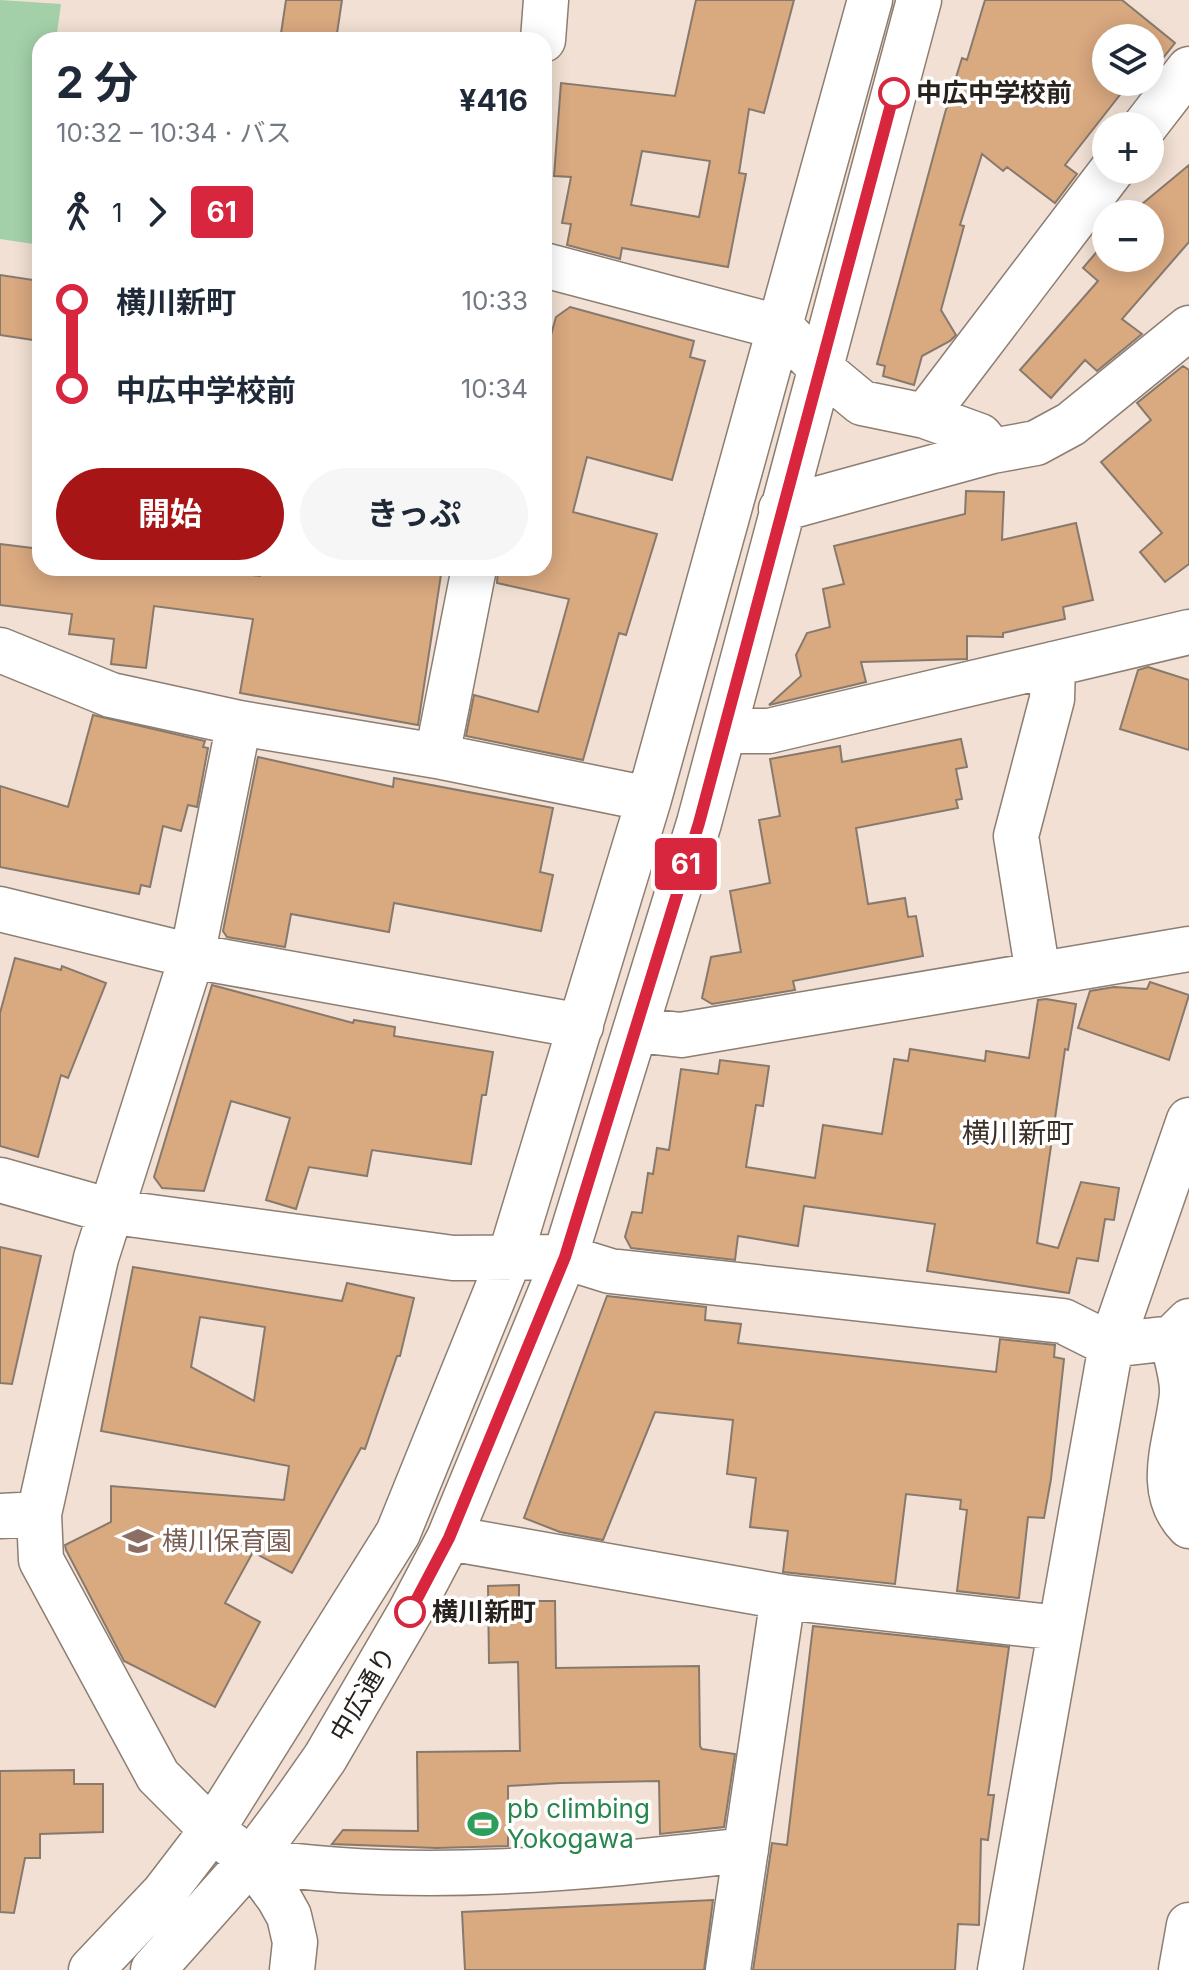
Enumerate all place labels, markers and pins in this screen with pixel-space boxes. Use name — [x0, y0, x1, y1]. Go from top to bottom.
place label: 中広中学校前 — [916, 77, 1072, 108]
marker: 中広中学校前 — [879, 78, 909, 108]
school or university icon: 横川保育園 — [121, 1524, 155, 1558]
place label: 横川保育園 — [162, 1525, 292, 1556]
place label: 横川新町 — [432, 1596, 536, 1627]
marker: 横川新町 — [395, 1597, 425, 1627]
place label: pb climbing Yokogawa — [507, 1793, 650, 1854]
sports icon: pb climbing Yokogawa — [466, 1807, 500, 1841]

